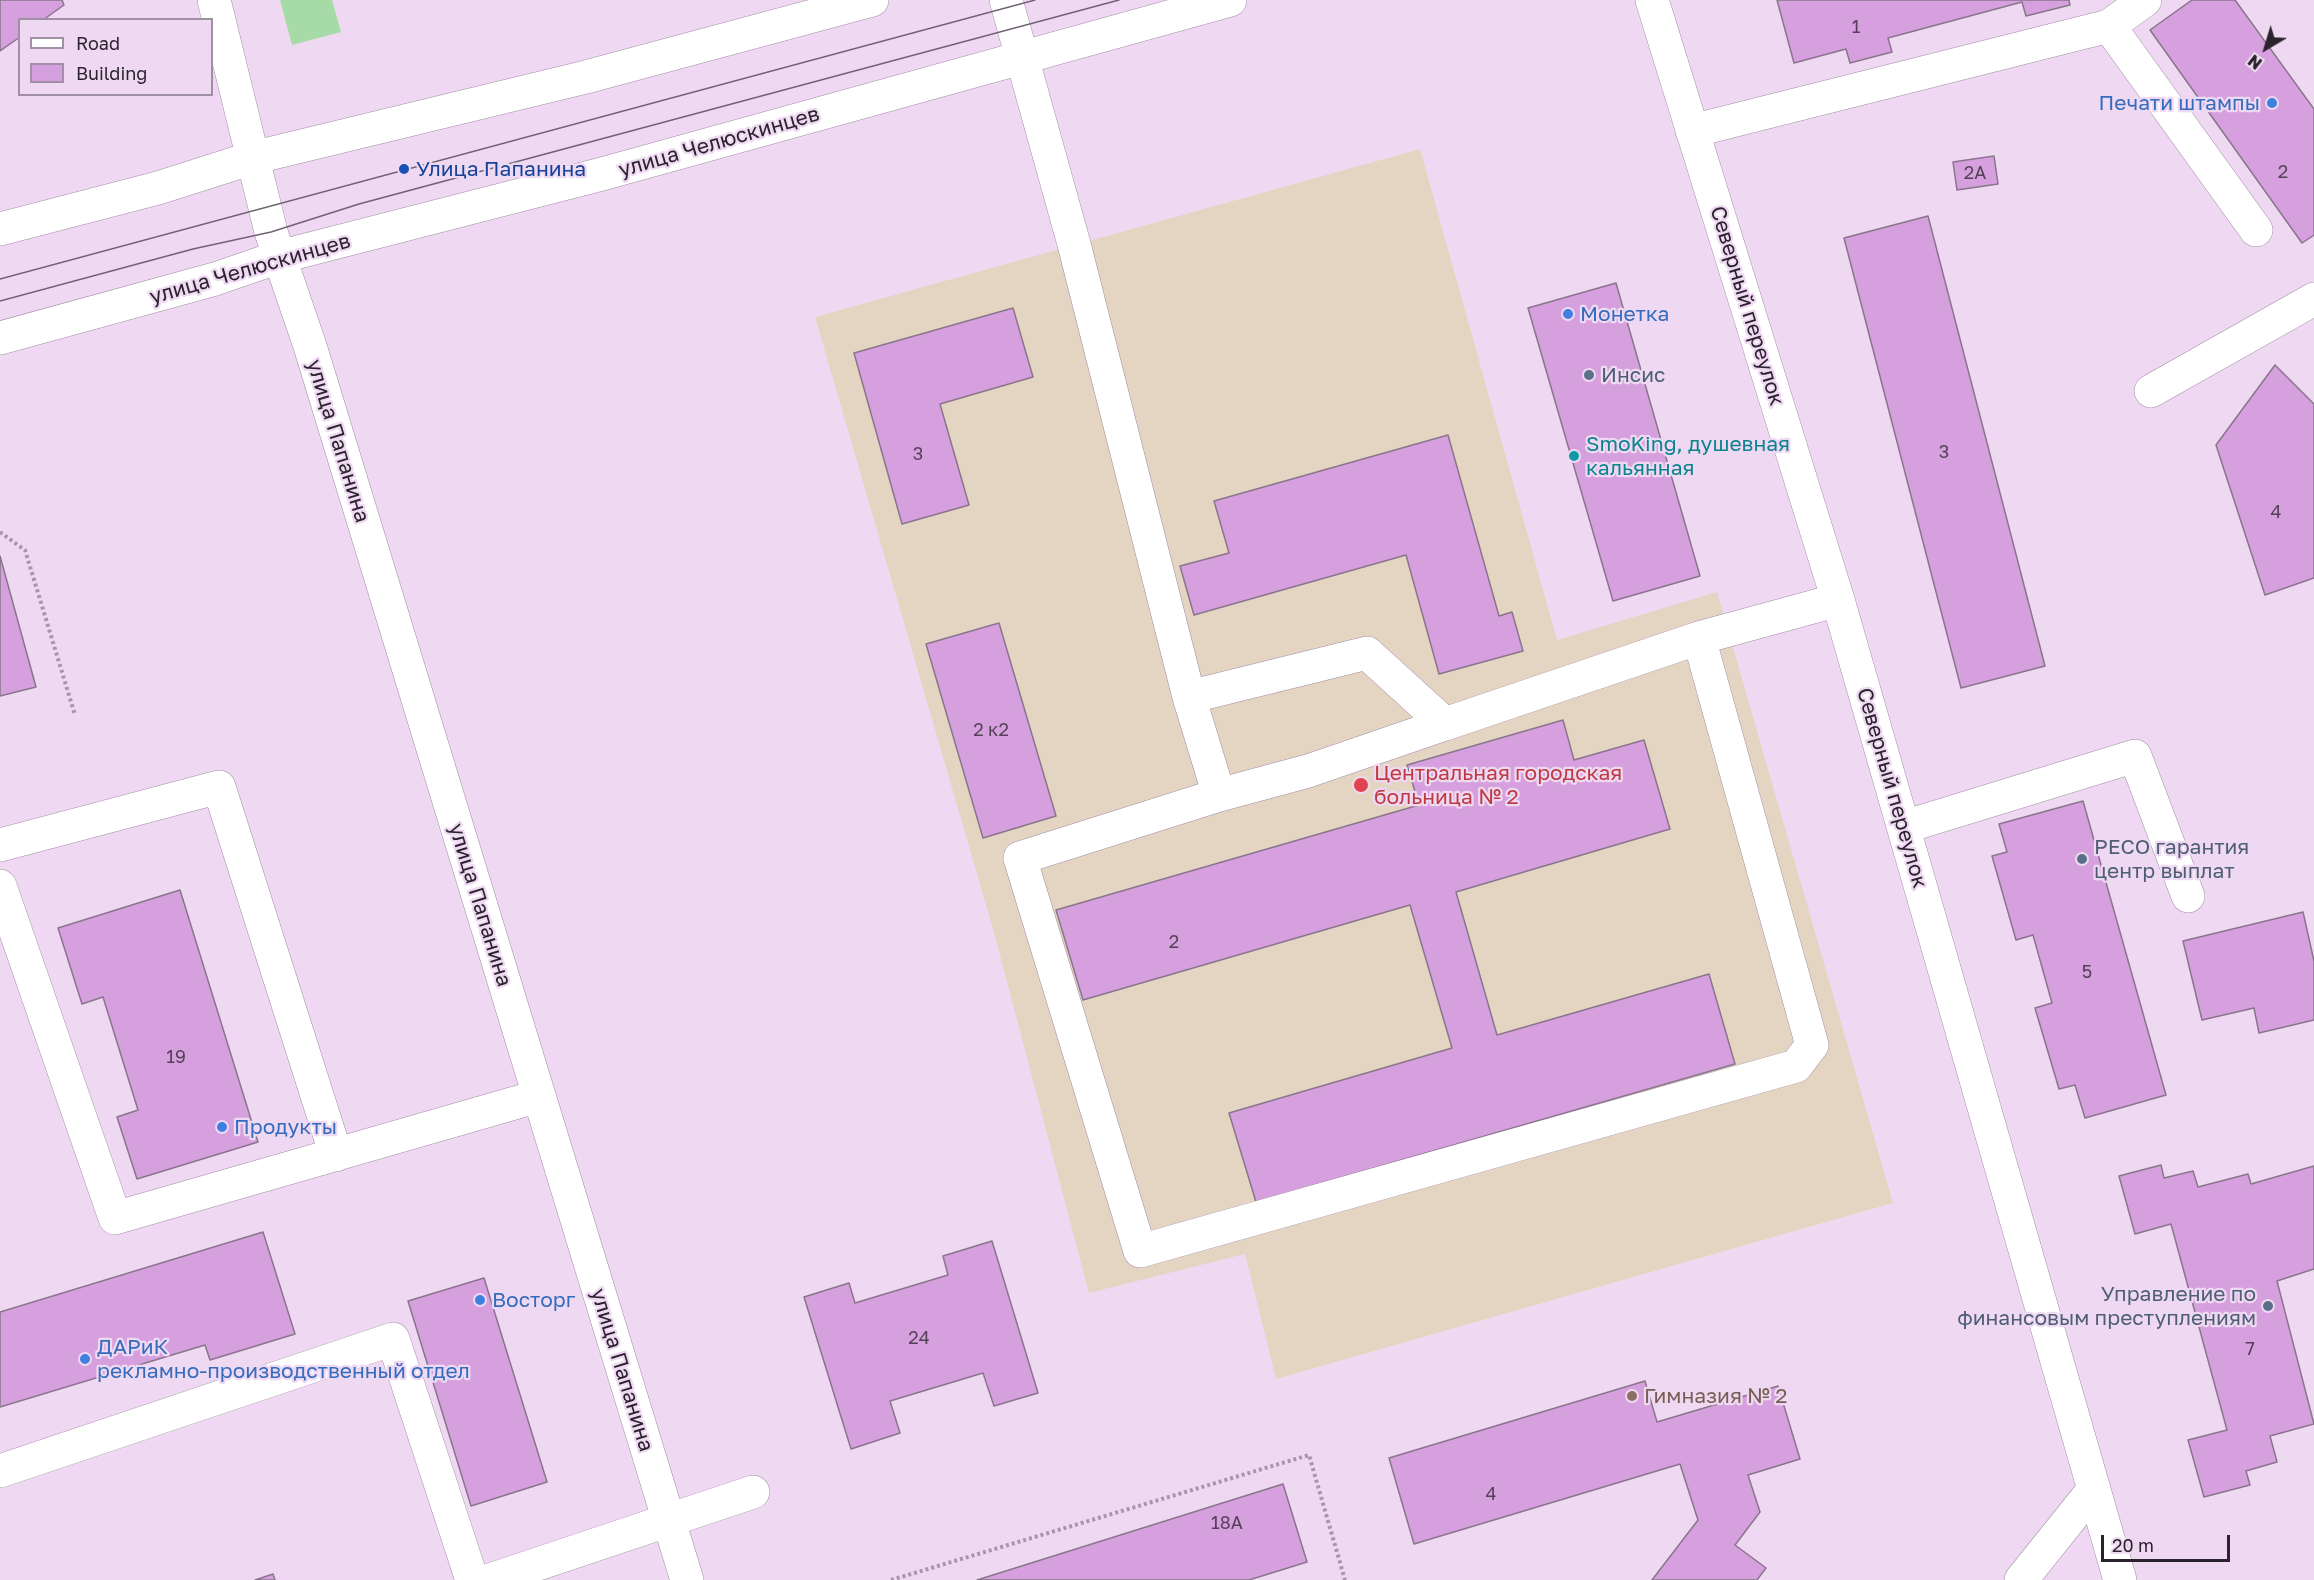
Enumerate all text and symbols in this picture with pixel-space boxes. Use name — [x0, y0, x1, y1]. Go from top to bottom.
house number: 1 — [1852, 16, 1860, 38]
legend — [18, 18, 213, 96]
north arrow — [2236, 18, 2296, 78]
text: Road — [76, 32, 120, 54]
text: N — [2244, 51, 2266, 74]
text: Building — [76, 62, 147, 84]
place label: Печати штампы — [2099, 90, 2260, 116]
marker: Печати штампы — [2265, 96, 2279, 110]
street label: улица Челюскинцев — [616, 101, 822, 183]
place label: Улица Папанина — [416, 156, 586, 182]
house number: 2 — [2278, 161, 2288, 183]
marker: Улица Папанина — [397, 162, 411, 176]
house number: 2А — [1964, 162, 1986, 184]
street label: Северный переулок — [1705, 203, 1789, 409]
street label: улица Челюскинцев — [147, 228, 353, 310]
place label: Монетка — [1580, 301, 1669, 327]
marker: Монетка — [1561, 307, 1575, 321]
street label: улица Папанина — [301, 356, 375, 526]
place label: Инсис — [1601, 362, 1665, 388]
marker: Инсис — [1582, 368, 1596, 382]
place label: SmoKing, душевная кальянная — [1586, 431, 1790, 481]
house number: 3 — [1939, 441, 1949, 463]
house number: 3 — [913, 443, 923, 465]
marker: SmoKing, душевная кальянная — [1567, 449, 1581, 463]
house number: 4 — [2271, 501, 2281, 523]
street label: Северный переулок — [1851, 685, 1933, 891]
house number: 2 к2 — [973, 719, 1009, 741]
place label: Центральная городская больница № 2 — [1374, 760, 1622, 810]
marker: Центральная городская больница № 2 — [1352, 776, 1370, 794]
street label: улица Папанина — [443, 820, 517, 990]
place label: РЕСО гарантия центр выплат — [2094, 834, 2249, 884]
marker: РЕСО гарантия центр выплат — [2075, 852, 2089, 866]
house number: 2 — [1169, 931, 1179, 953]
house number: 5 — [2082, 961, 2092, 983]
house number: 19 — [166, 1046, 186, 1068]
place label: Продукты — [234, 1114, 337, 1140]
marker: Продукты — [215, 1120, 229, 1134]
place label: Управление по финансовым преступлениям — [1957, 1281, 2256, 1331]
street label: улица Папанина — [585, 1285, 659, 1455]
place label: Восторг — [492, 1287, 575, 1313]
marker: Восторг — [473, 1293, 487, 1307]
marker: Управление по финансовым преступлениям — [2261, 1299, 2275, 1313]
house number: 24 — [908, 1327, 930, 1349]
place label: ДАРиК рекламно-производственный отдел — [97, 1334, 470, 1384]
house number: 7 — [2245, 1338, 2255, 1360]
marker: ДАРиК рекламно-производственный отдел — [78, 1352, 92, 1366]
place label: Гимназия № 2 — [1644, 1383, 1788, 1409]
marker: Гимназия № 2 — [1625, 1389, 1639, 1403]
house number: 4 — [1486, 1483, 1496, 1505]
house number: 18А — [1211, 1512, 1243, 1534]
scale bar — [2104, 1523, 2233, 1561]
text: 20 m — [2112, 1534, 2154, 1556]

